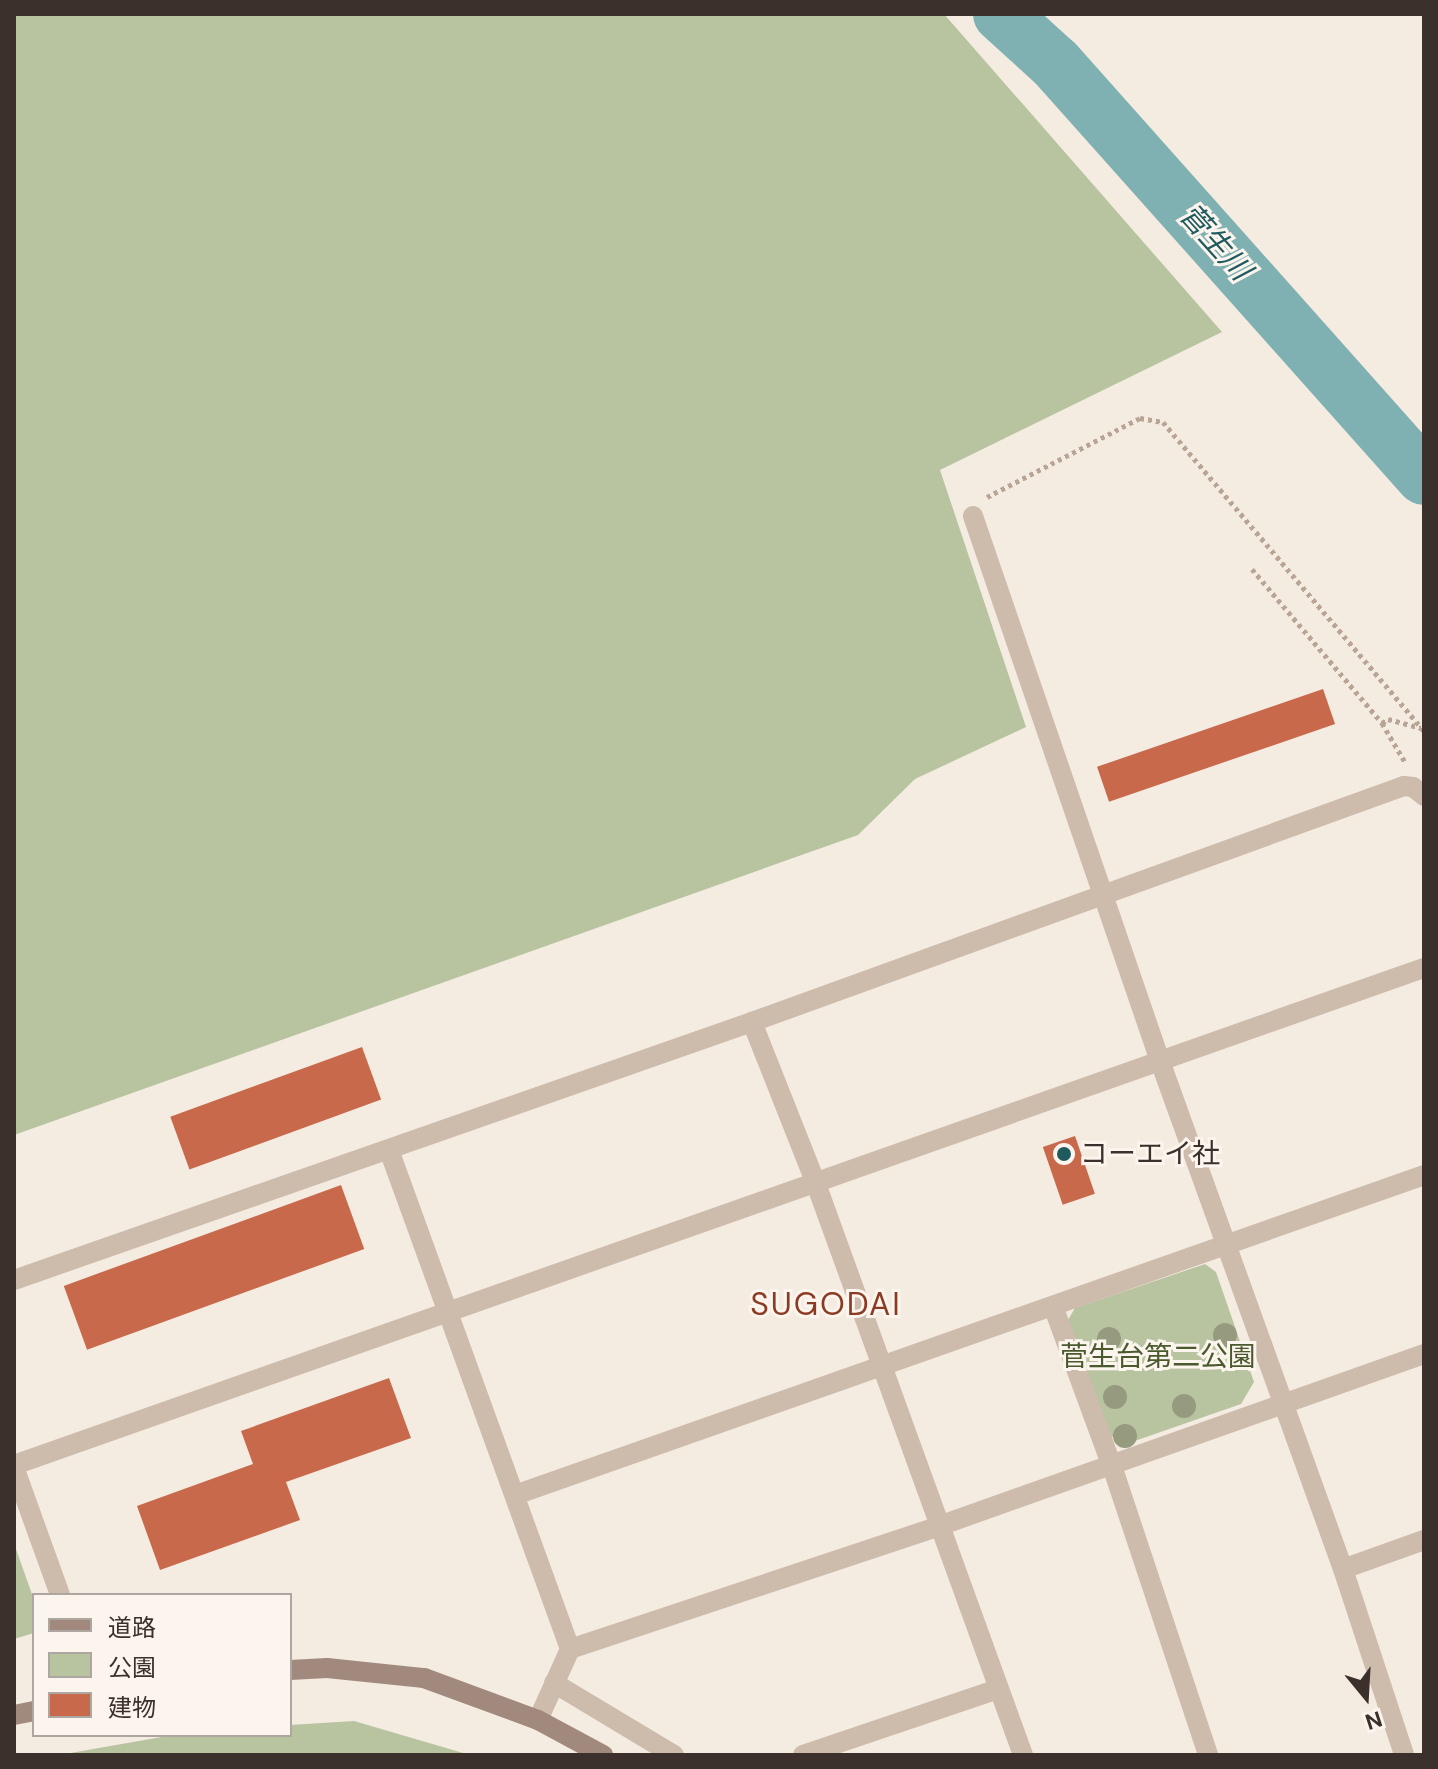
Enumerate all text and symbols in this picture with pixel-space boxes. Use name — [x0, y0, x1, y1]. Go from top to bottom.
water label: 菅生川 — [1172, 197, 1258, 287]
place label: コーエイ社 — [1080, 1137, 1220, 1171]
marker: コーエイ社 — [1055, 1145, 1073, 1163]
district label: SUGODAI — [750, 1285, 902, 1323]
park label: 菅生台第二公園 — [1060, 1340, 1256, 1374]
legend — [32, 1593, 292, 1737]
text: 道路 — [108, 1612, 156, 1643]
text: 公園 — [108, 1652, 156, 1683]
north arrow — [1326, 1657, 1406, 1737]
text: 建物 — [108, 1692, 156, 1723]
text: N — [1361, 1704, 1386, 1737]

